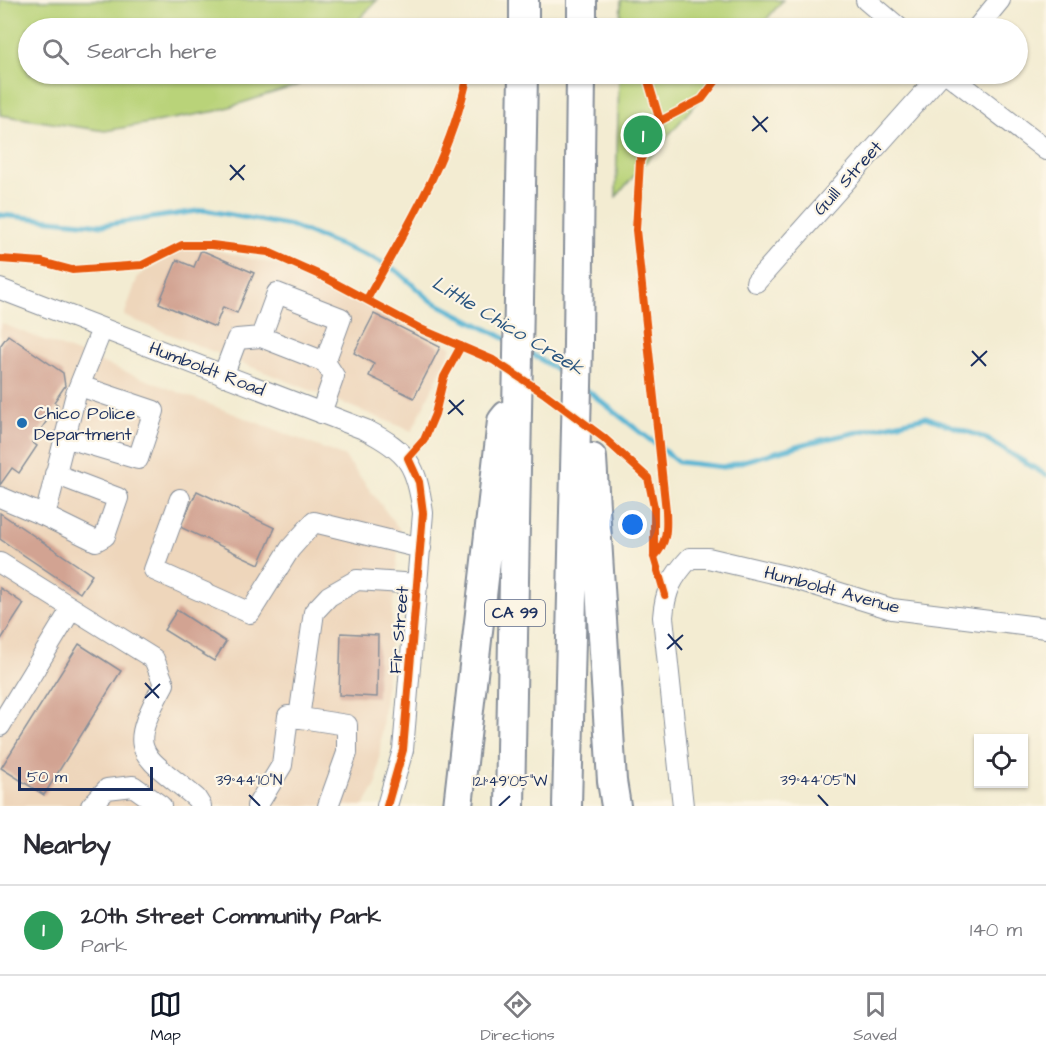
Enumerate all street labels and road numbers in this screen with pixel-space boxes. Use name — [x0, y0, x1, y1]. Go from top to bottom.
street label: Guill Street — [808, 135, 889, 221]
street label: Humboldt Road — [145, 335, 269, 403]
street label: Humboldt Avenue — [761, 560, 903, 620]
street label: Fir Street — [383, 584, 415, 675]
road number: CA 99 — [485, 600, 545, 626]

